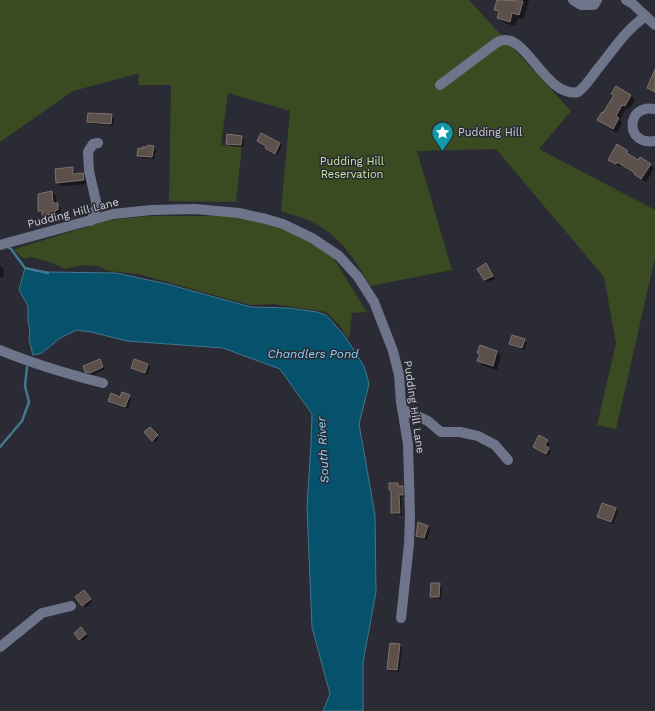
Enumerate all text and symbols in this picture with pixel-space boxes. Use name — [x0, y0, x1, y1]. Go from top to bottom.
place icon: Pudding Hill — [429, 119, 455, 152]
place label: Pudding Hill — [458, 126, 523, 139]
park label: Pudding Hill Reservation — [320, 155, 385, 181]
street label: Pudding Hill Lane — [26, 195, 120, 231]
water label: Chandlers Pond — [268, 347, 359, 361]
street label: Pudding Hill Lane — [401, 360, 427, 454]
water label: South River — [314, 415, 332, 483]

